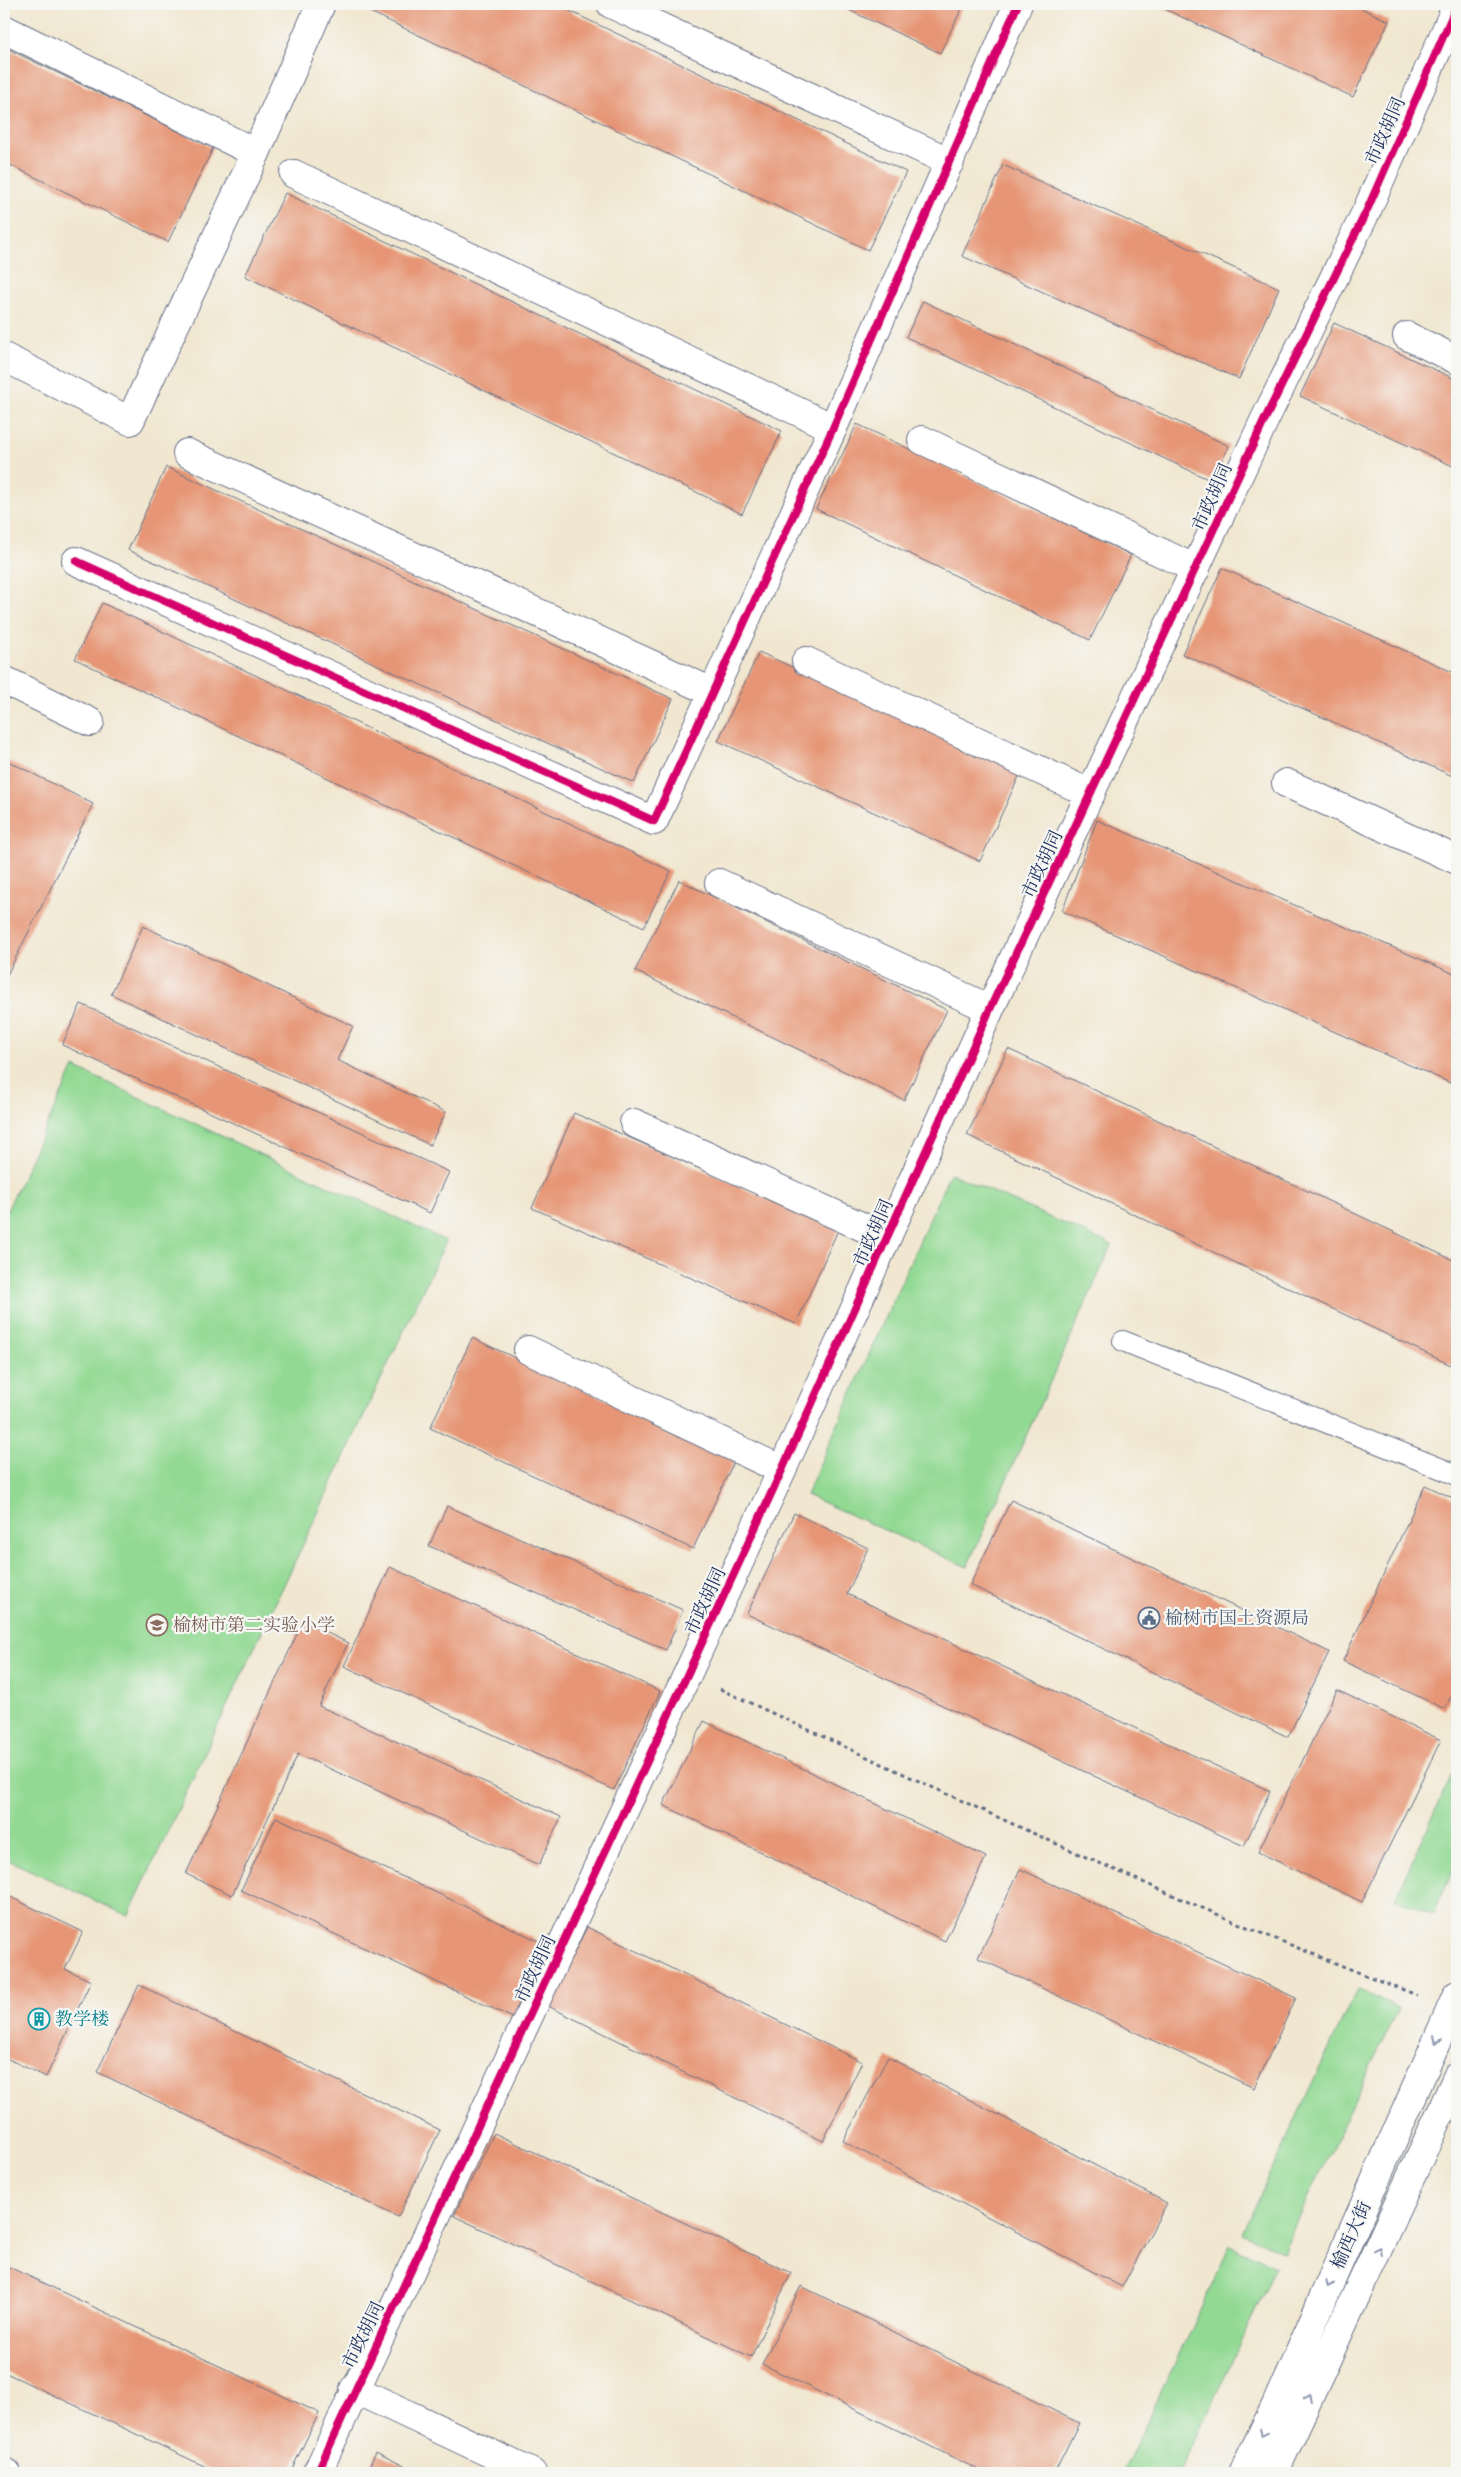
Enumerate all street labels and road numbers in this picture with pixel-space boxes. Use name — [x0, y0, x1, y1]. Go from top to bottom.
street label: 市政胡同 — [1360, 94, 1413, 170]
street label: 市政胡同 — [1187, 460, 1240, 536]
street label: 市政胡同 — [1017, 827, 1071, 903]
street label: 市政胡同 — [848, 1196, 901, 1272]
street label: 市政胡同 — [680, 1564, 734, 1640]
street label: 市政胡同 — [510, 1932, 564, 2008]
street label: 榆西大街 — [1326, 2198, 1379, 2274]
street label: 市政胡同 — [337, 2298, 392, 2374]

